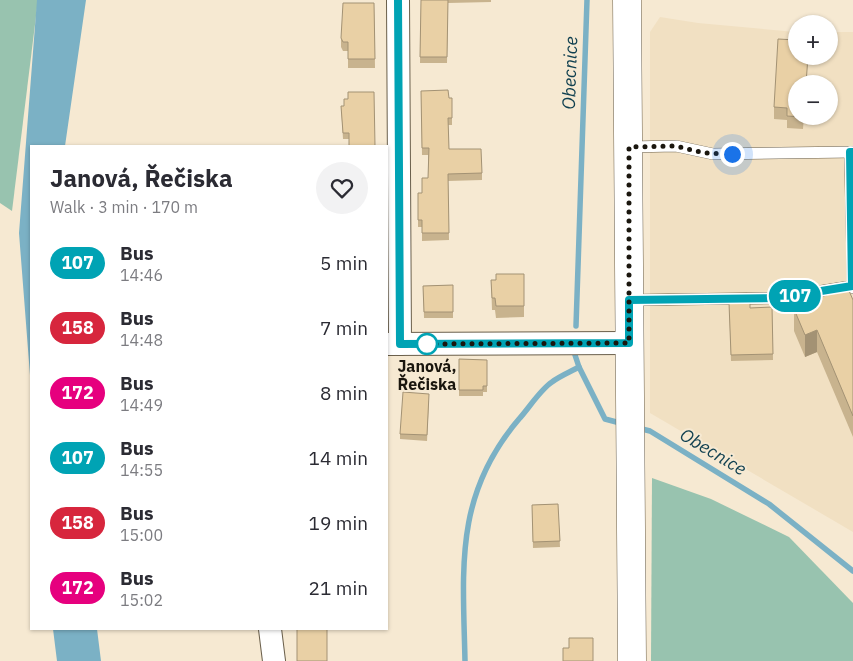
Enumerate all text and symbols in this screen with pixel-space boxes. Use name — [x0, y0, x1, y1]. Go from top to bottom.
map controls — [788, 15, 838, 125]
button: + — [788, 15, 838, 65]
water label: Obecnice — [557, 36, 582, 110]
button: − — [788, 75, 838, 125]
your location — [720, 142, 745, 167]
text: Janová, Řečiska — [50, 162, 233, 194]
button: heart — [316, 162, 368, 214]
text: Walk · 3 min · 170 m — [50, 197, 198, 217]
text: Bus — [120, 241, 154, 265]
text: 107 — [61, 251, 94, 274]
text: 5 min — [320, 251, 368, 275]
text: 14:46 — [120, 265, 163, 285]
line badge: 107 — [766, 280, 824, 312]
text: 107 — [779, 284, 811, 307]
text: Bus — [120, 306, 154, 330]
text: 158 — [61, 316, 94, 339]
text: 7 min — [320, 316, 368, 340]
text: 14:48 — [120, 330, 163, 350]
marker: Janová, Řečiska — [416, 333, 438, 355]
place label: Janová, Řečiska — [397, 356, 457, 394]
text: Bus — [120, 371, 154, 395]
text: 172 — [61, 381, 94, 404]
text: 8 min — [320, 381, 368, 405]
text: 14:49 — [120, 395, 163, 415]
water label: Obecnice — [676, 423, 751, 480]
text: Bus — [120, 436, 154, 460]
text: 107 — [61, 446, 94, 469]
text: 14 min — [309, 446, 368, 470]
text: 14:55 — [120, 460, 163, 480]
text: Bus — [120, 501, 154, 525]
text: 158 — [61, 511, 94, 534]
text: 19 min — [309, 511, 368, 535]
text: 15:00 — [120, 525, 163, 545]
text: Bus — [120, 566, 154, 590]
text: 172 — [61, 576, 94, 599]
text: 21 min — [309, 576, 368, 600]
text: 15:02 — [120, 590, 163, 610]

